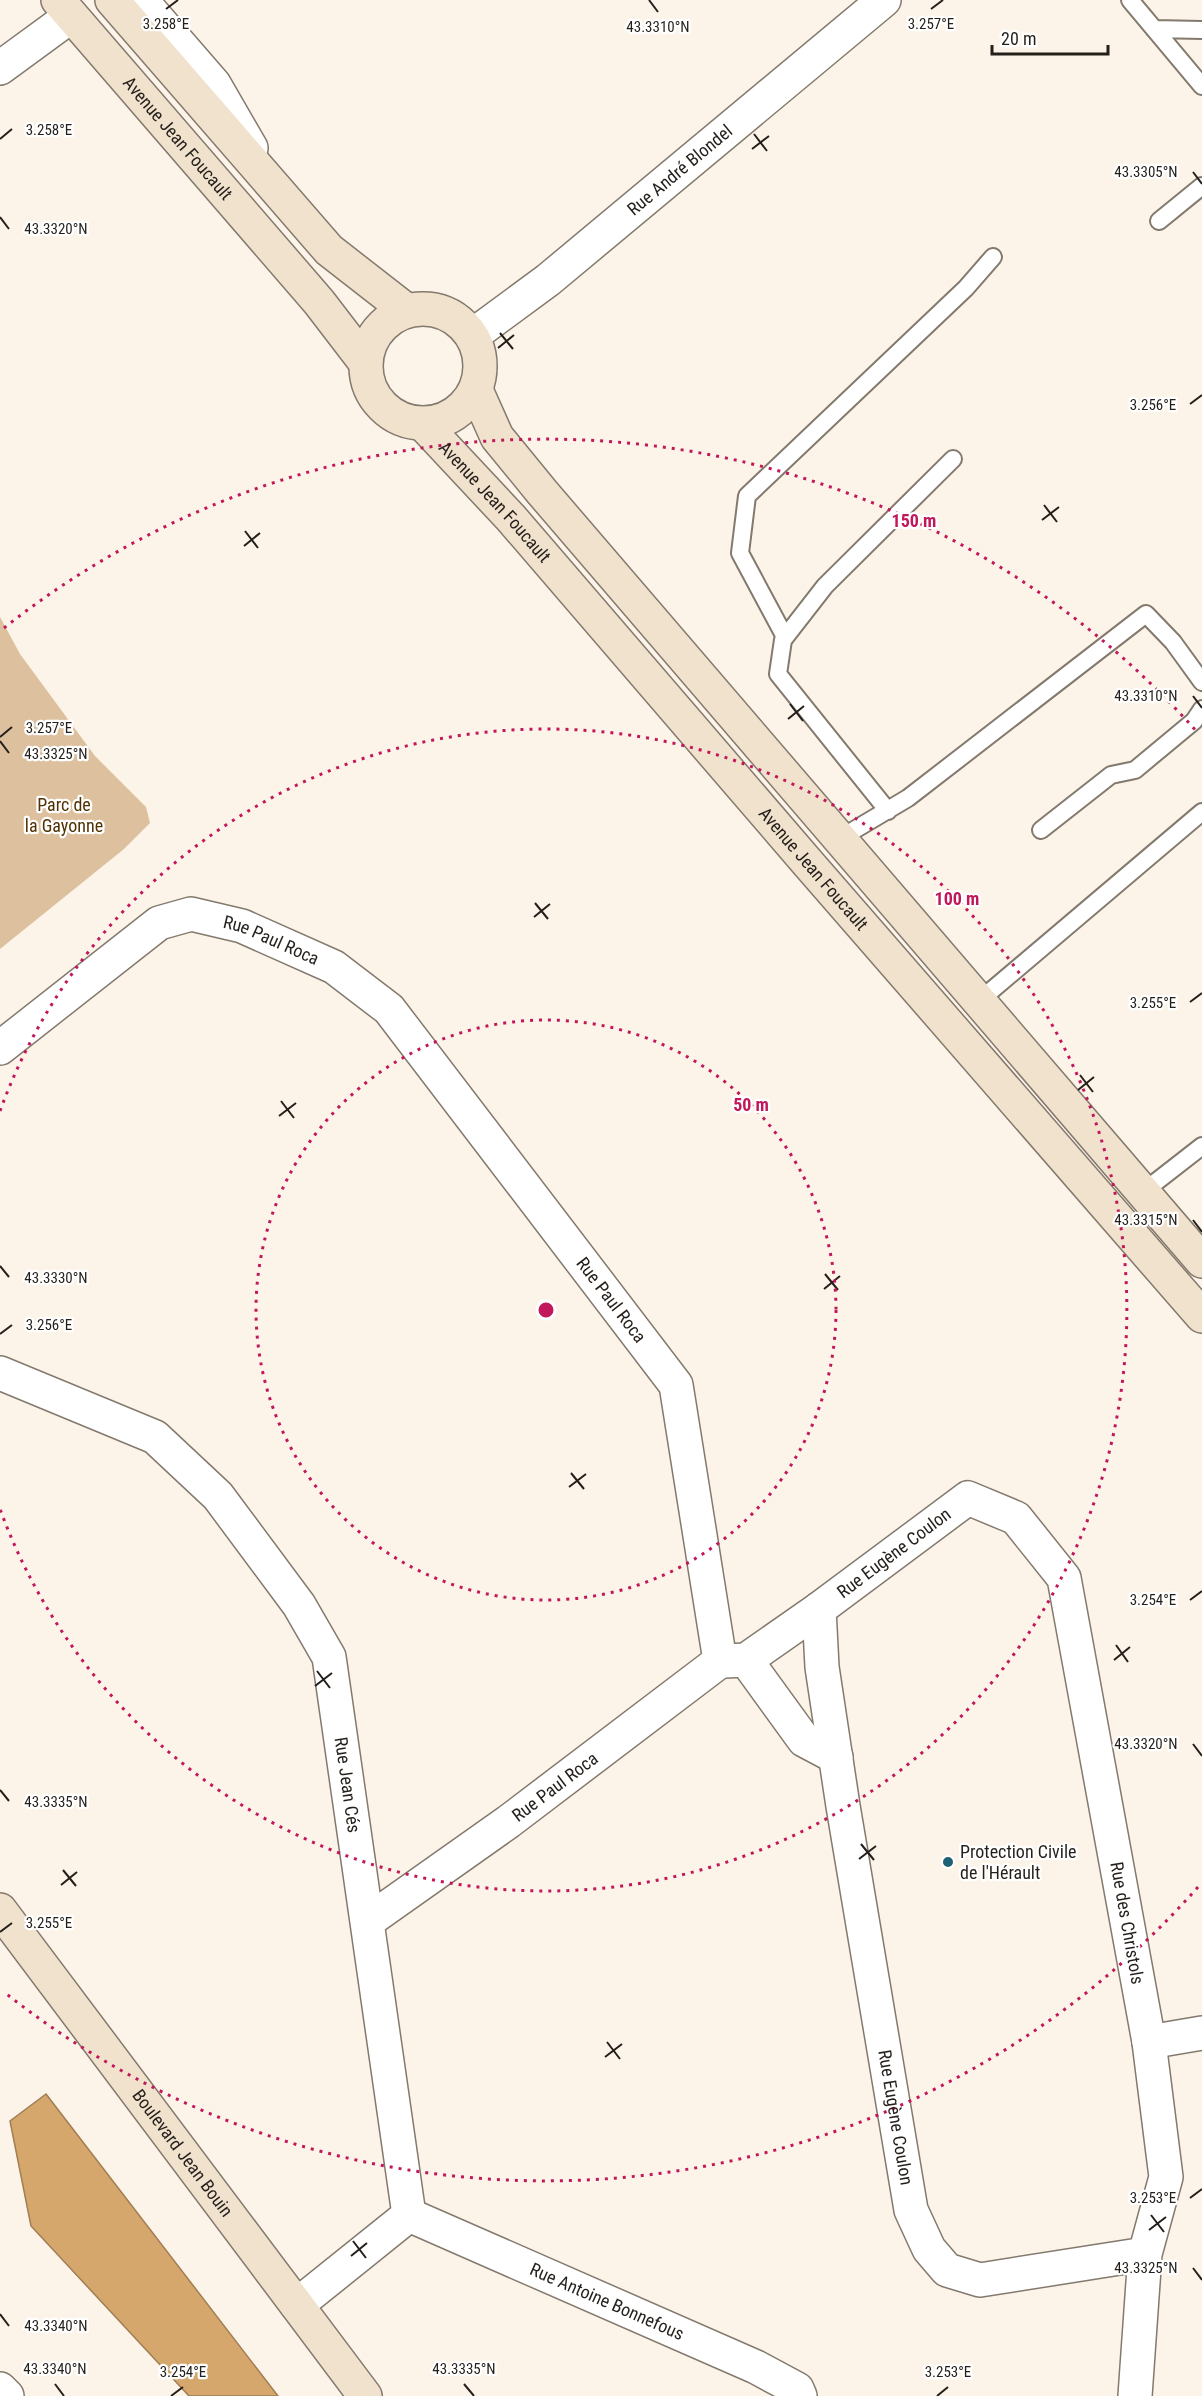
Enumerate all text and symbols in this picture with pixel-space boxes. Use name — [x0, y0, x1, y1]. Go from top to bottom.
text: 3.258°E — [143, 15, 189, 33]
text: 3.257°E — [908, 15, 954, 33]
text: 43.3310°N — [626, 18, 690, 36]
scale bar — [992, 18, 1108, 56]
text: 20 m — [1001, 28, 1036, 49]
street label: Avenue Jean Foucault — [119, 72, 237, 204]
street label: Rue André Blondel — [623, 120, 736, 219]
text: 3.258°E — [26, 121, 72, 139]
text: 43.3305°N — [1114, 163, 1178, 181]
text: 43.3320°N — [24, 220, 88, 238]
text: 3.256°E — [1130, 396, 1176, 414]
street label: Avenue Jean Foucault — [435, 437, 555, 566]
text: 150 m — [892, 510, 936, 531]
text: 43.3310°N — [1114, 687, 1178, 705]
text: 3.257°E — [26, 719, 72, 737]
text: 43.3325°N — [24, 745, 88, 763]
park label: Parc de la Gayonne — [25, 794, 103, 836]
street label: Avenue Jean Foucault — [755, 803, 873, 935]
text: 100 m — [935, 888, 979, 909]
street label: Rue Paul Roca — [221, 911, 322, 969]
text: 3.255°E — [1130, 994, 1176, 1012]
text: 50 m — [733, 1094, 769, 1115]
text: 43.3315°N — [1114, 1211, 1178, 1229]
street label: Rue Paul Roca — [572, 1253, 651, 1347]
text: 43.3330°N — [24, 1269, 88, 1287]
centre of rings — [536, 1300, 556, 1320]
text: 3.256°E — [26, 1316, 72, 1334]
street label: Rue Eugène Coulon — [833, 1503, 955, 1602]
text: 3.254°E — [1130, 1591, 1176, 1609]
text: 43.3320°N — [1114, 1735, 1178, 1753]
street label: Rue Jean Cés — [331, 1736, 365, 1834]
street label: Rue Paul Roca — [508, 1748, 602, 1826]
text: 43.3335°N — [24, 1793, 88, 1811]
place label: Protection Civile de l'Hérault — [960, 1841, 1076, 1883]
marker: Protection Civile de l'Hérault — [941, 1855, 955, 1869]
street label: Rue des Christols — [1106, 1860, 1149, 1986]
text: 3.255°E — [26, 1914, 72, 1932]
street label: Rue Eugène Coulon — [874, 2048, 918, 2187]
street label: Boulevard Jean Bouin — [128, 2085, 238, 2221]
text: 3.253°E — [1130, 2189, 1176, 2207]
street label: Rue Antoine Bonnefous — [527, 2258, 687, 2344]
text: 43.3325°N — [1114, 2259, 1178, 2277]
text: 43.3340°N — [24, 2317, 88, 2335]
text: 43.3340°N — [23, 2360, 87, 2378]
text: 43.3335°N — [432, 2360, 496, 2378]
text: 3.254°E — [160, 2363, 206, 2381]
text: 3.253°E — [925, 2363, 971, 2381]

